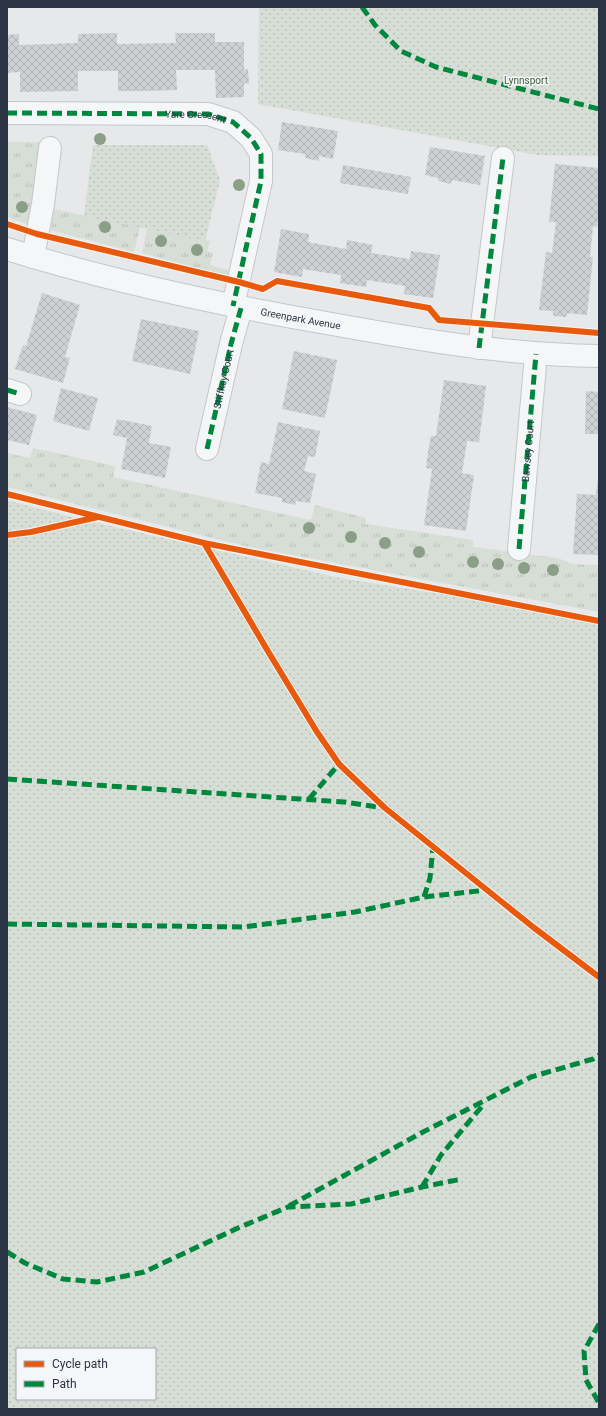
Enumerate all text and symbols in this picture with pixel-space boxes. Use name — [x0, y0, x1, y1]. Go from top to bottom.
park label: Lynnsport — [504, 75, 548, 86]
street label: Yare Crescent — [165, 108, 228, 125]
street label: Greenpark Avenue — [260, 306, 342, 331]
street label: Stiffkey Court — [211, 348, 235, 410]
street label: Bawsey Court — [519, 420, 536, 482]
legend — [16, 1348, 156, 1400]
text: Cycle path — [52, 1357, 108, 1371]
text: Path — [52, 1377, 77, 1391]

